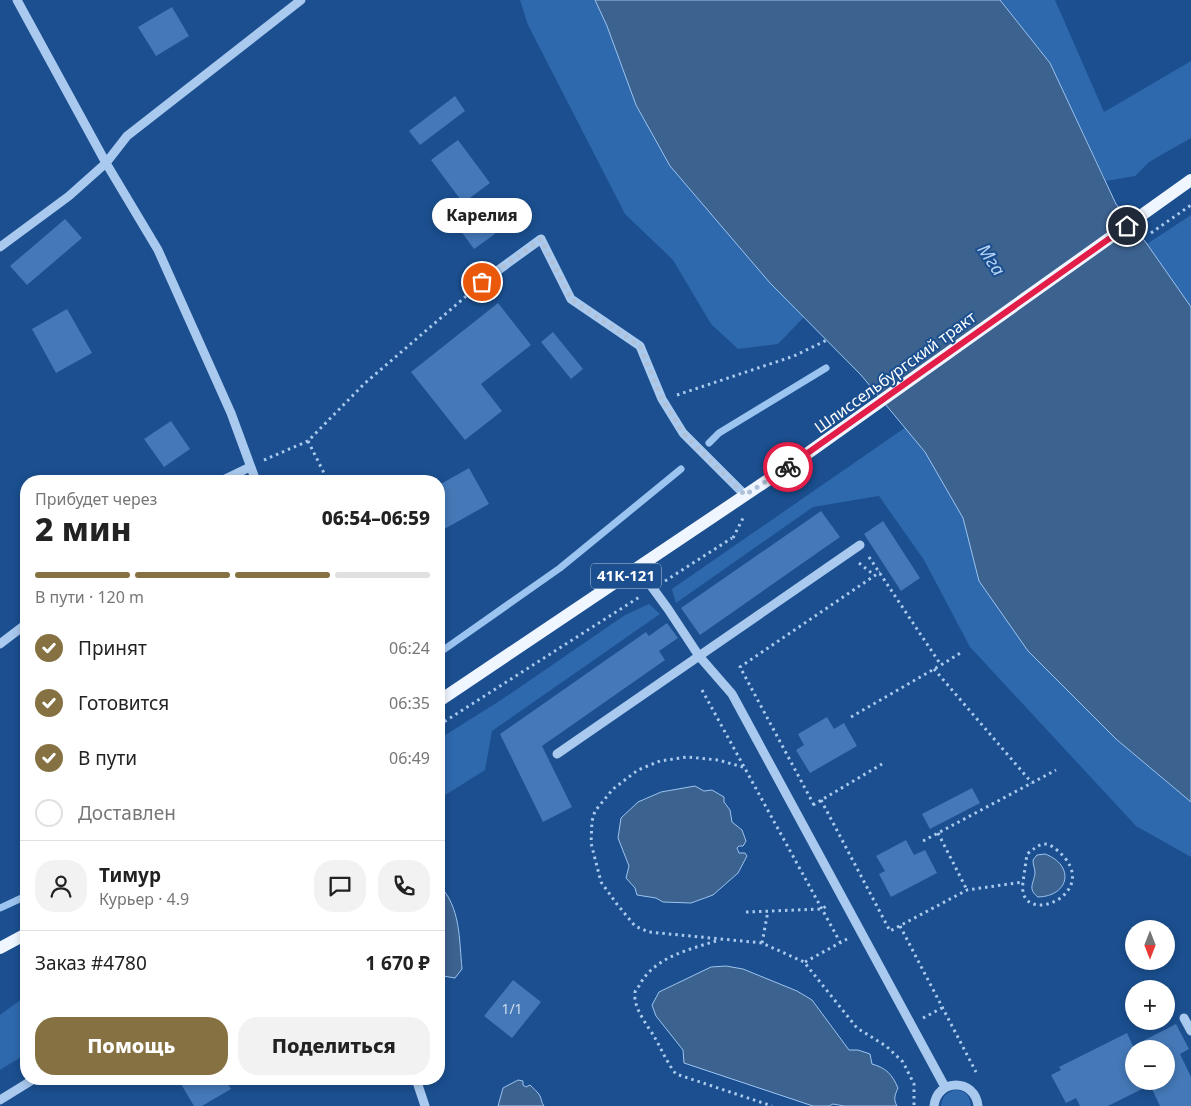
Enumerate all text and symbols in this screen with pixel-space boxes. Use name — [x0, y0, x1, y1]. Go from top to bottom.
callout: Карелия — [432, 197, 532, 232]
text: Карелия — [446, 204, 518, 226]
pin — [1106, 205, 1148, 247]
icon: home — [1113, 212, 1141, 240]
water label: Мга — [973, 239, 1011, 280]
pin — [461, 261, 503, 303]
icon: bag — [468, 268, 496, 296]
street label: Шлиссельбургский тракт — [810, 306, 981, 438]
courier — [763, 442, 813, 492]
icon: bike — [774, 453, 802, 481]
text: Прибудет через — [35, 488, 157, 510]
text: 06:54–06:59 — [322, 505, 430, 531]
text: 2 мин — [35, 507, 132, 550]
road number: 41К-121 — [591, 564, 661, 588]
text: В пути · 120 m — [35, 586, 144, 608]
icon: check — [35, 634, 63, 662]
text: Принят — [78, 635, 147, 661]
text: 06:24 — [389, 637, 430, 659]
icon: check — [35, 689, 63, 717]
text: Готовится — [78, 690, 169, 716]
text: 06:35 — [389, 692, 430, 714]
icon: check — [35, 744, 63, 772]
text: В пути — [78, 745, 137, 771]
text: 06:49 — [389, 747, 430, 769]
text: Доставлен — [78, 800, 176, 826]
button: person — [35, 860, 87, 912]
button: chat — [314, 860, 366, 912]
button: phone — [378, 860, 430, 912]
text: Тимур — [99, 862, 161, 888]
text: Курьер · 4.9 — [99, 888, 189, 910]
north arrow — [1125, 920, 1175, 970]
map controls — [1125, 920, 1175, 1090]
text: Заказ #4780 — [35, 950, 147, 976]
text: 1 670 ₽ — [365, 950, 430, 976]
button: + — [1125, 980, 1175, 1030]
house number: 1/1 — [501, 999, 523, 1018]
button: Помощь — [35, 1017, 228, 1075]
button: Поделиться — [238, 1017, 430, 1075]
button: − — [1125, 1040, 1175, 1090]

